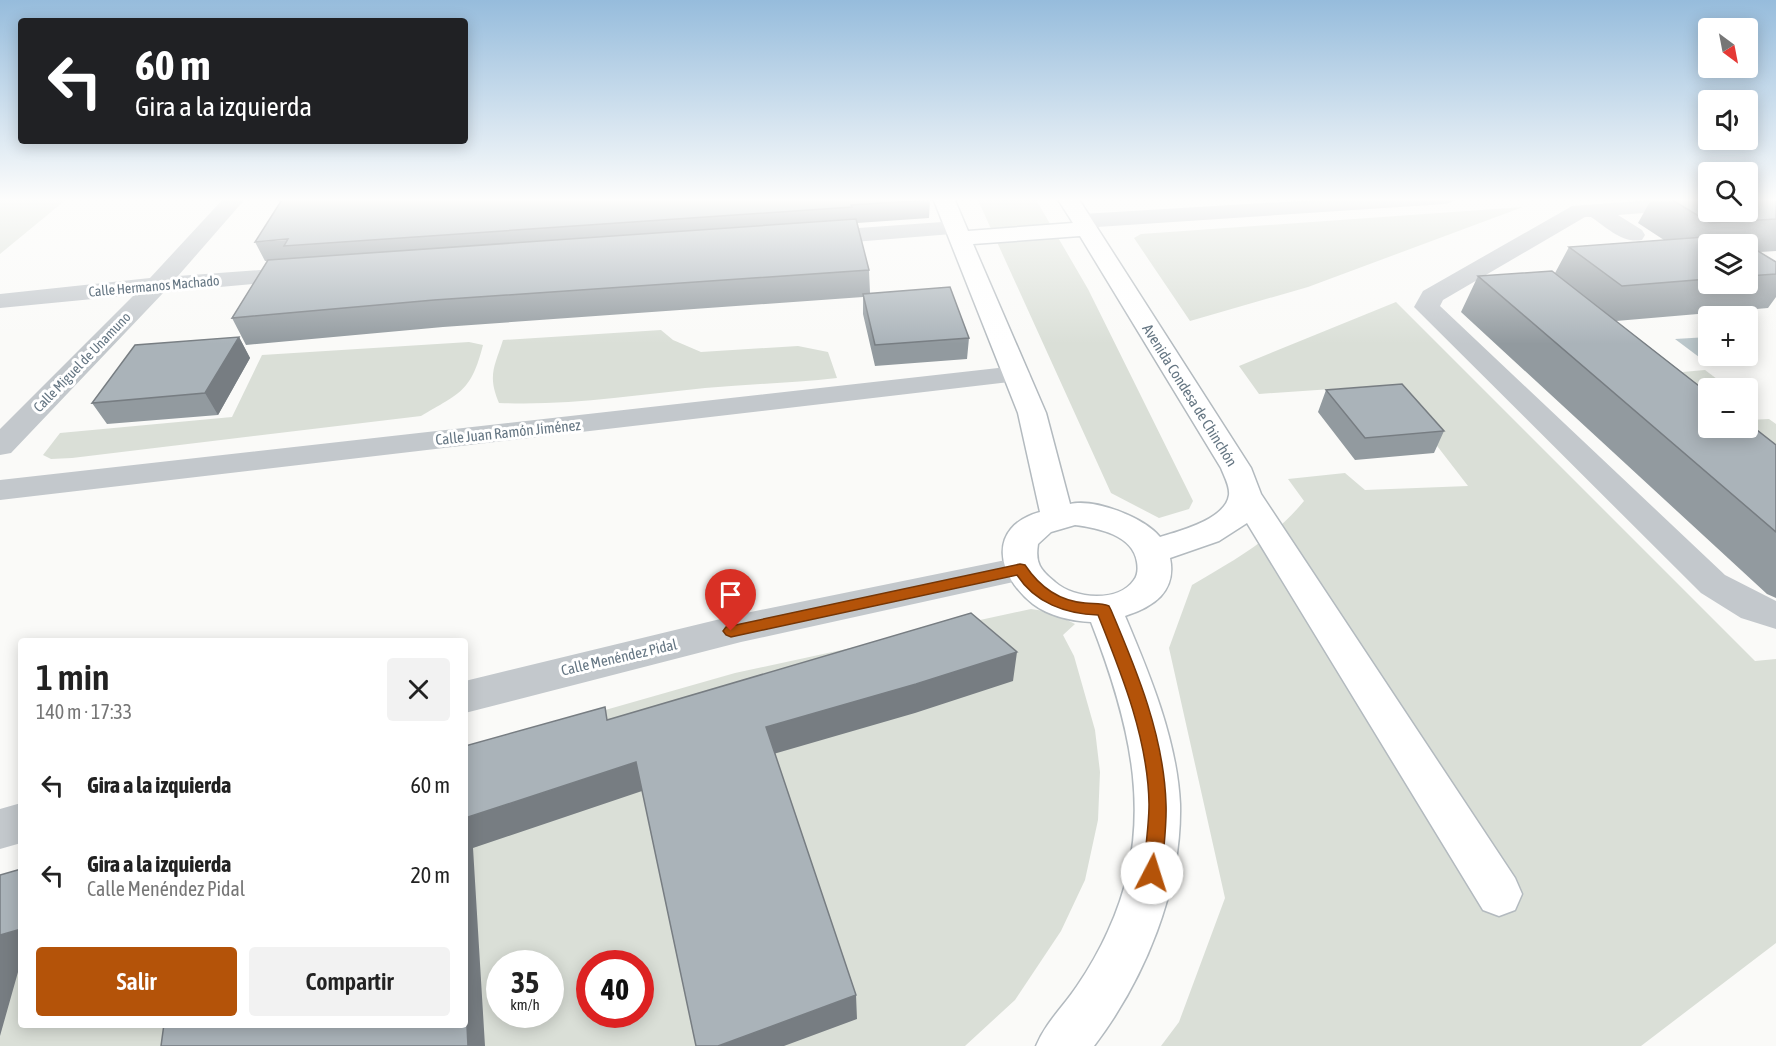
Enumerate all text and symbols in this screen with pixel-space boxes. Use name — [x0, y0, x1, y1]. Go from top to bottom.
north arrow — [1698, 18, 1758, 78]
map controls — [1698, 18, 1758, 438]
text: 60 m — [135, 41, 210, 89]
icon: left — [36, 42, 114, 120]
button: sound — [1698, 90, 1758, 150]
text: Gira a la izquierda — [135, 91, 312, 122]
button: search — [1698, 162, 1758, 222]
button: layers — [1698, 234, 1758, 294]
street label: Calle Hermanos Machado — [88, 272, 220, 300]
button: + — [1698, 306, 1758, 366]
street label: Calle Miguel de Unamuno — [30, 309, 134, 415]
street label: Avenida Condesa de Chinchón — [1139, 321, 1241, 469]
button: − — [1698, 378, 1758, 438]
street label: Calle Juan Ramón Jiménez — [435, 416, 582, 448]
pin — [705, 569, 756, 631]
icon: arrive — [714, 578, 747, 611]
street label: Calle Menéndez Pidal — [559, 635, 679, 679]
text: 1 min — [36, 656, 110, 698]
button: close — [387, 658, 450, 721]
text: 140 m · 17:33 — [36, 700, 132, 723]
icon: left — [36, 769, 69, 802]
text: Gira a la izquierda — [87, 772, 231, 798]
text: 60 m — [410, 772, 450, 798]
position arrow — [1120, 841, 1184, 905]
text: Gira a la izquierda — [87, 851, 231, 877]
icon: left — [36, 859, 69, 892]
text: 20 m — [410, 862, 450, 888]
text: Calle Menéndez Pidal — [87, 877, 245, 900]
button: Salir — [36, 947, 237, 1016]
button: Compartir — [249, 947, 450, 1016]
speed limit sign: 40 — [576, 950, 654, 1028]
text: 35 — [511, 965, 539, 999]
text: km/h — [510, 996, 540, 1013]

